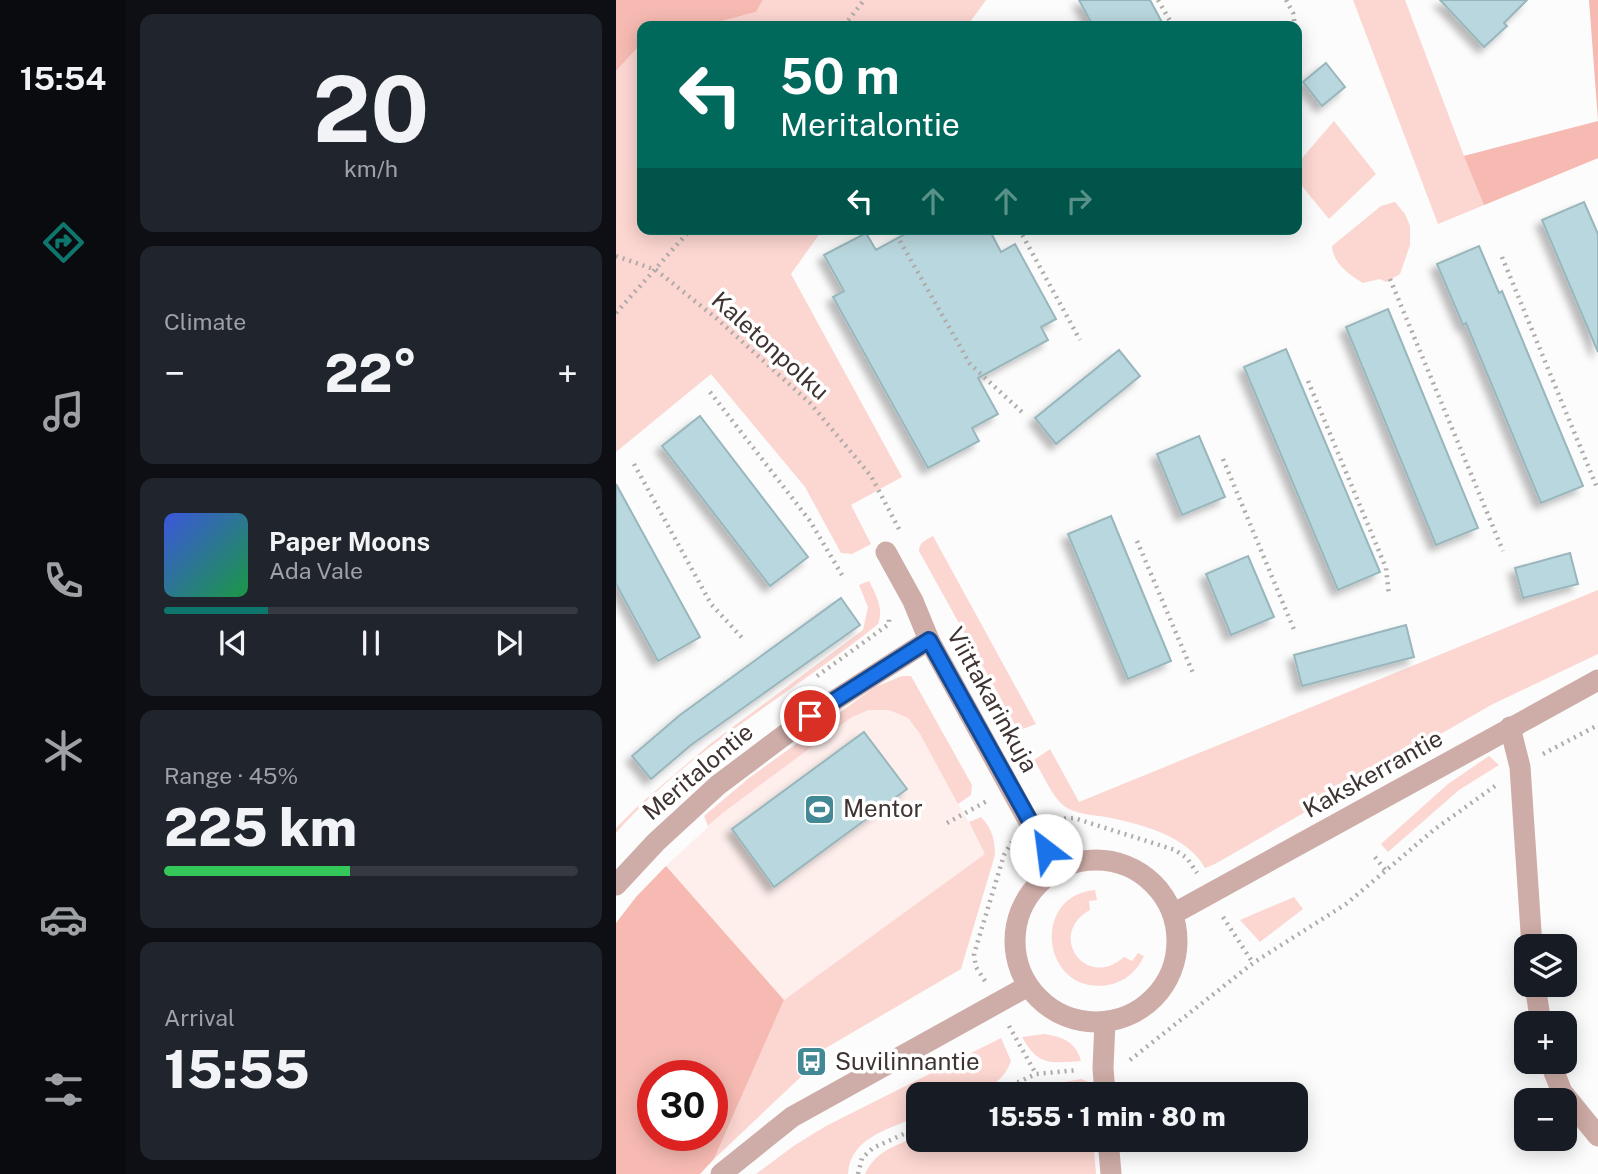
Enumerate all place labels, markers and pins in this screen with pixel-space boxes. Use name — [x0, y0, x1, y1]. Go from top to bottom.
pin — [780, 686, 840, 746]
sports icon: Mentor — [803, 792, 837, 826]
place label: Mentor — [843, 794, 923, 822]
bus stop icon: Suvilinnantie — [795, 1045, 829, 1079]
place label: Suvilinnantie — [835, 1047, 980, 1075]

